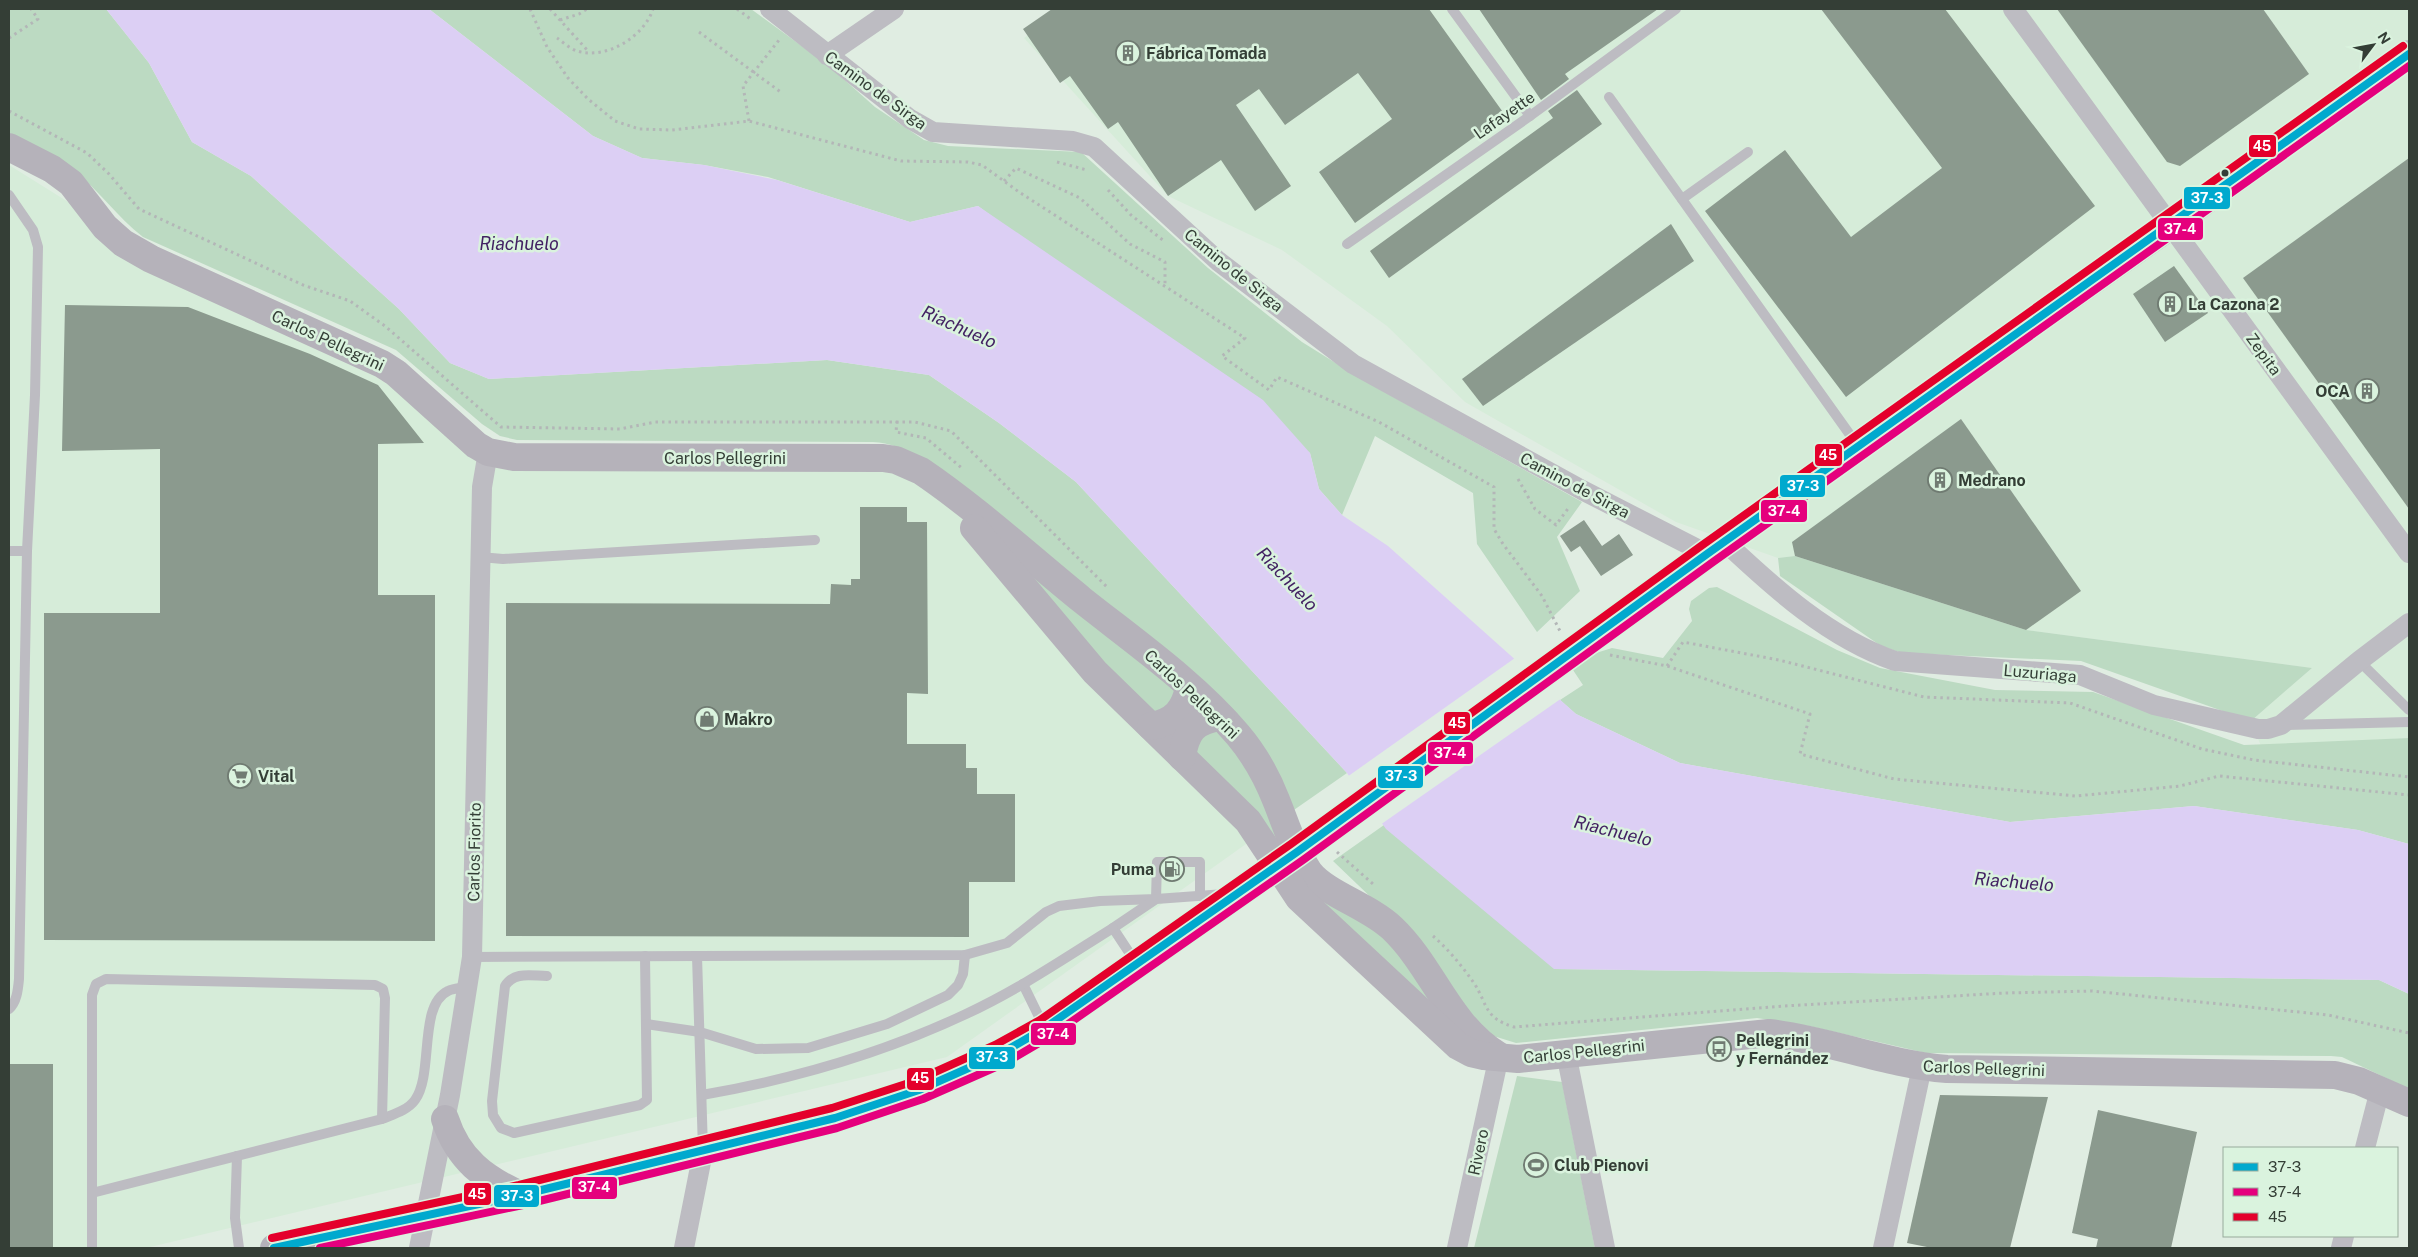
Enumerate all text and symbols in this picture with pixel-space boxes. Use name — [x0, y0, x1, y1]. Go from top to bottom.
north arrow — [2348, 20, 2398, 70]
text: N — [2374, 29, 2394, 47]
building icon: Fábrica Tomada — [1115, 40, 1141, 66]
place label: Fábrica Tomada — [1146, 44, 1267, 63]
street label: Camino de Sirga — [821, 47, 930, 134]
street label: Lafayette — [1470, 88, 1538, 143]
line badge: 45 — [2248, 134, 2277, 158]
text: 45 — [2253, 138, 2271, 154]
unlabelled marker — [2220, 168, 2230, 178]
line badge: 37-3 — [2183, 186, 2231, 210]
text: 37-3 — [2191, 190, 2223, 206]
line badge: 37-4 — [2157, 217, 2204, 241]
text: 37-4 — [2164, 221, 2196, 237]
street label: Camino de Sirga — [1181, 225, 1287, 316]
water label: Riachuelo — [479, 233, 559, 254]
building icon: La Cazona 2 — [2157, 291, 2183, 317]
place label: La Cazona 2 — [2188, 295, 2279, 314]
water label: Riachuelo — [919, 301, 1000, 352]
street label: Carlos Pellegrini — [268, 306, 387, 375]
street label: Zepita — [2242, 329, 2285, 379]
building icon: OCA — [2354, 378, 2380, 404]
place label: OCA — [2315, 382, 2350, 401]
line badge: 45 — [1814, 443, 1843, 467]
text: 45 — [1819, 447, 1837, 463]
street label: Carlos Pellegrini — [664, 449, 786, 468]
street label: Camino de Sirga — [1517, 449, 1633, 522]
building icon: Medrano — [1927, 467, 1953, 493]
place label: Medrano — [1958, 471, 2026, 490]
line badge: 37-3 — [1779, 474, 1826, 498]
text: 37-3 — [1787, 478, 1819, 494]
line badge: 37-4 — [1760, 499, 1808, 523]
text: 37-4 — [1768, 503, 1800, 519]
water label: Riachuelo — [1252, 542, 1322, 615]
street label: Carlos Pellegrini — [1141, 646, 1243, 743]
street label: Luzuriaga — [2003, 661, 2077, 686]
shop icon: Makro — [694, 706, 720, 732]
place label: Makro — [724, 710, 773, 729]
line badge: 45 — [1443, 711, 1471, 735]
text: 45 — [1448, 715, 1466, 731]
line badge: 37-4 — [1427, 741, 1474, 765]
text: 37-4 — [1434, 745, 1466, 761]
supermarket icon: Vital — [227, 763, 253, 789]
line badge: 37-3 — [1377, 765, 1424, 789]
place label: Vital — [258, 767, 295, 786]
text: 37-3 — [1385, 768, 1417, 784]
street label: Carlos Fiorito — [464, 802, 485, 902]
water label: Riachuelo — [1572, 811, 1655, 850]
fuel station icon: Puma — [1159, 856, 1185, 882]
place label: Puma — [1111, 860, 1154, 879]
water label: Riachuelo — [1973, 868, 2055, 895]
line badge: 37-4 — [1030, 1022, 1077, 1046]
text: 37-4 — [1037, 1026, 1069, 1042]
place label: Pellegrini y Fernández — [1736, 1031, 1829, 1068]
street label: Carlos Pellegrini — [1522, 1036, 1646, 1067]
bus stop icon: Pellegrini y Fernández — [1706, 1036, 1732, 1062]
line badge: 37-3 — [968, 1046, 1016, 1070]
text: 37-3 — [976, 1049, 1008, 1065]
street label: Carlos Pellegrini — [1923, 1057, 2045, 1080]
line badge: 45 — [906, 1067, 935, 1091]
text: 45 — [911, 1070, 929, 1086]
street label: Rivero — [1464, 1127, 1493, 1177]
legend — [2223, 1147, 2398, 1237]
sports icon: Club Pienovi — [1523, 1152, 1549, 1178]
place label: Club Pienovi — [1554, 1156, 1648, 1175]
text: 37-3 — [2268, 1158, 2301, 1175]
line badge: 37-4 — [571, 1176, 618, 1200]
text: 37-4 — [578, 1179, 610, 1195]
line badge: 45 — [463, 1182, 492, 1206]
text: 37-4 — [2268, 1183, 2301, 1200]
line badge: 37-3 — [493, 1184, 540, 1208]
text: 45 — [468, 1186, 486, 1202]
text: 37-3 — [501, 1188, 533, 1204]
text: 45 — [2268, 1208, 2287, 1225]

